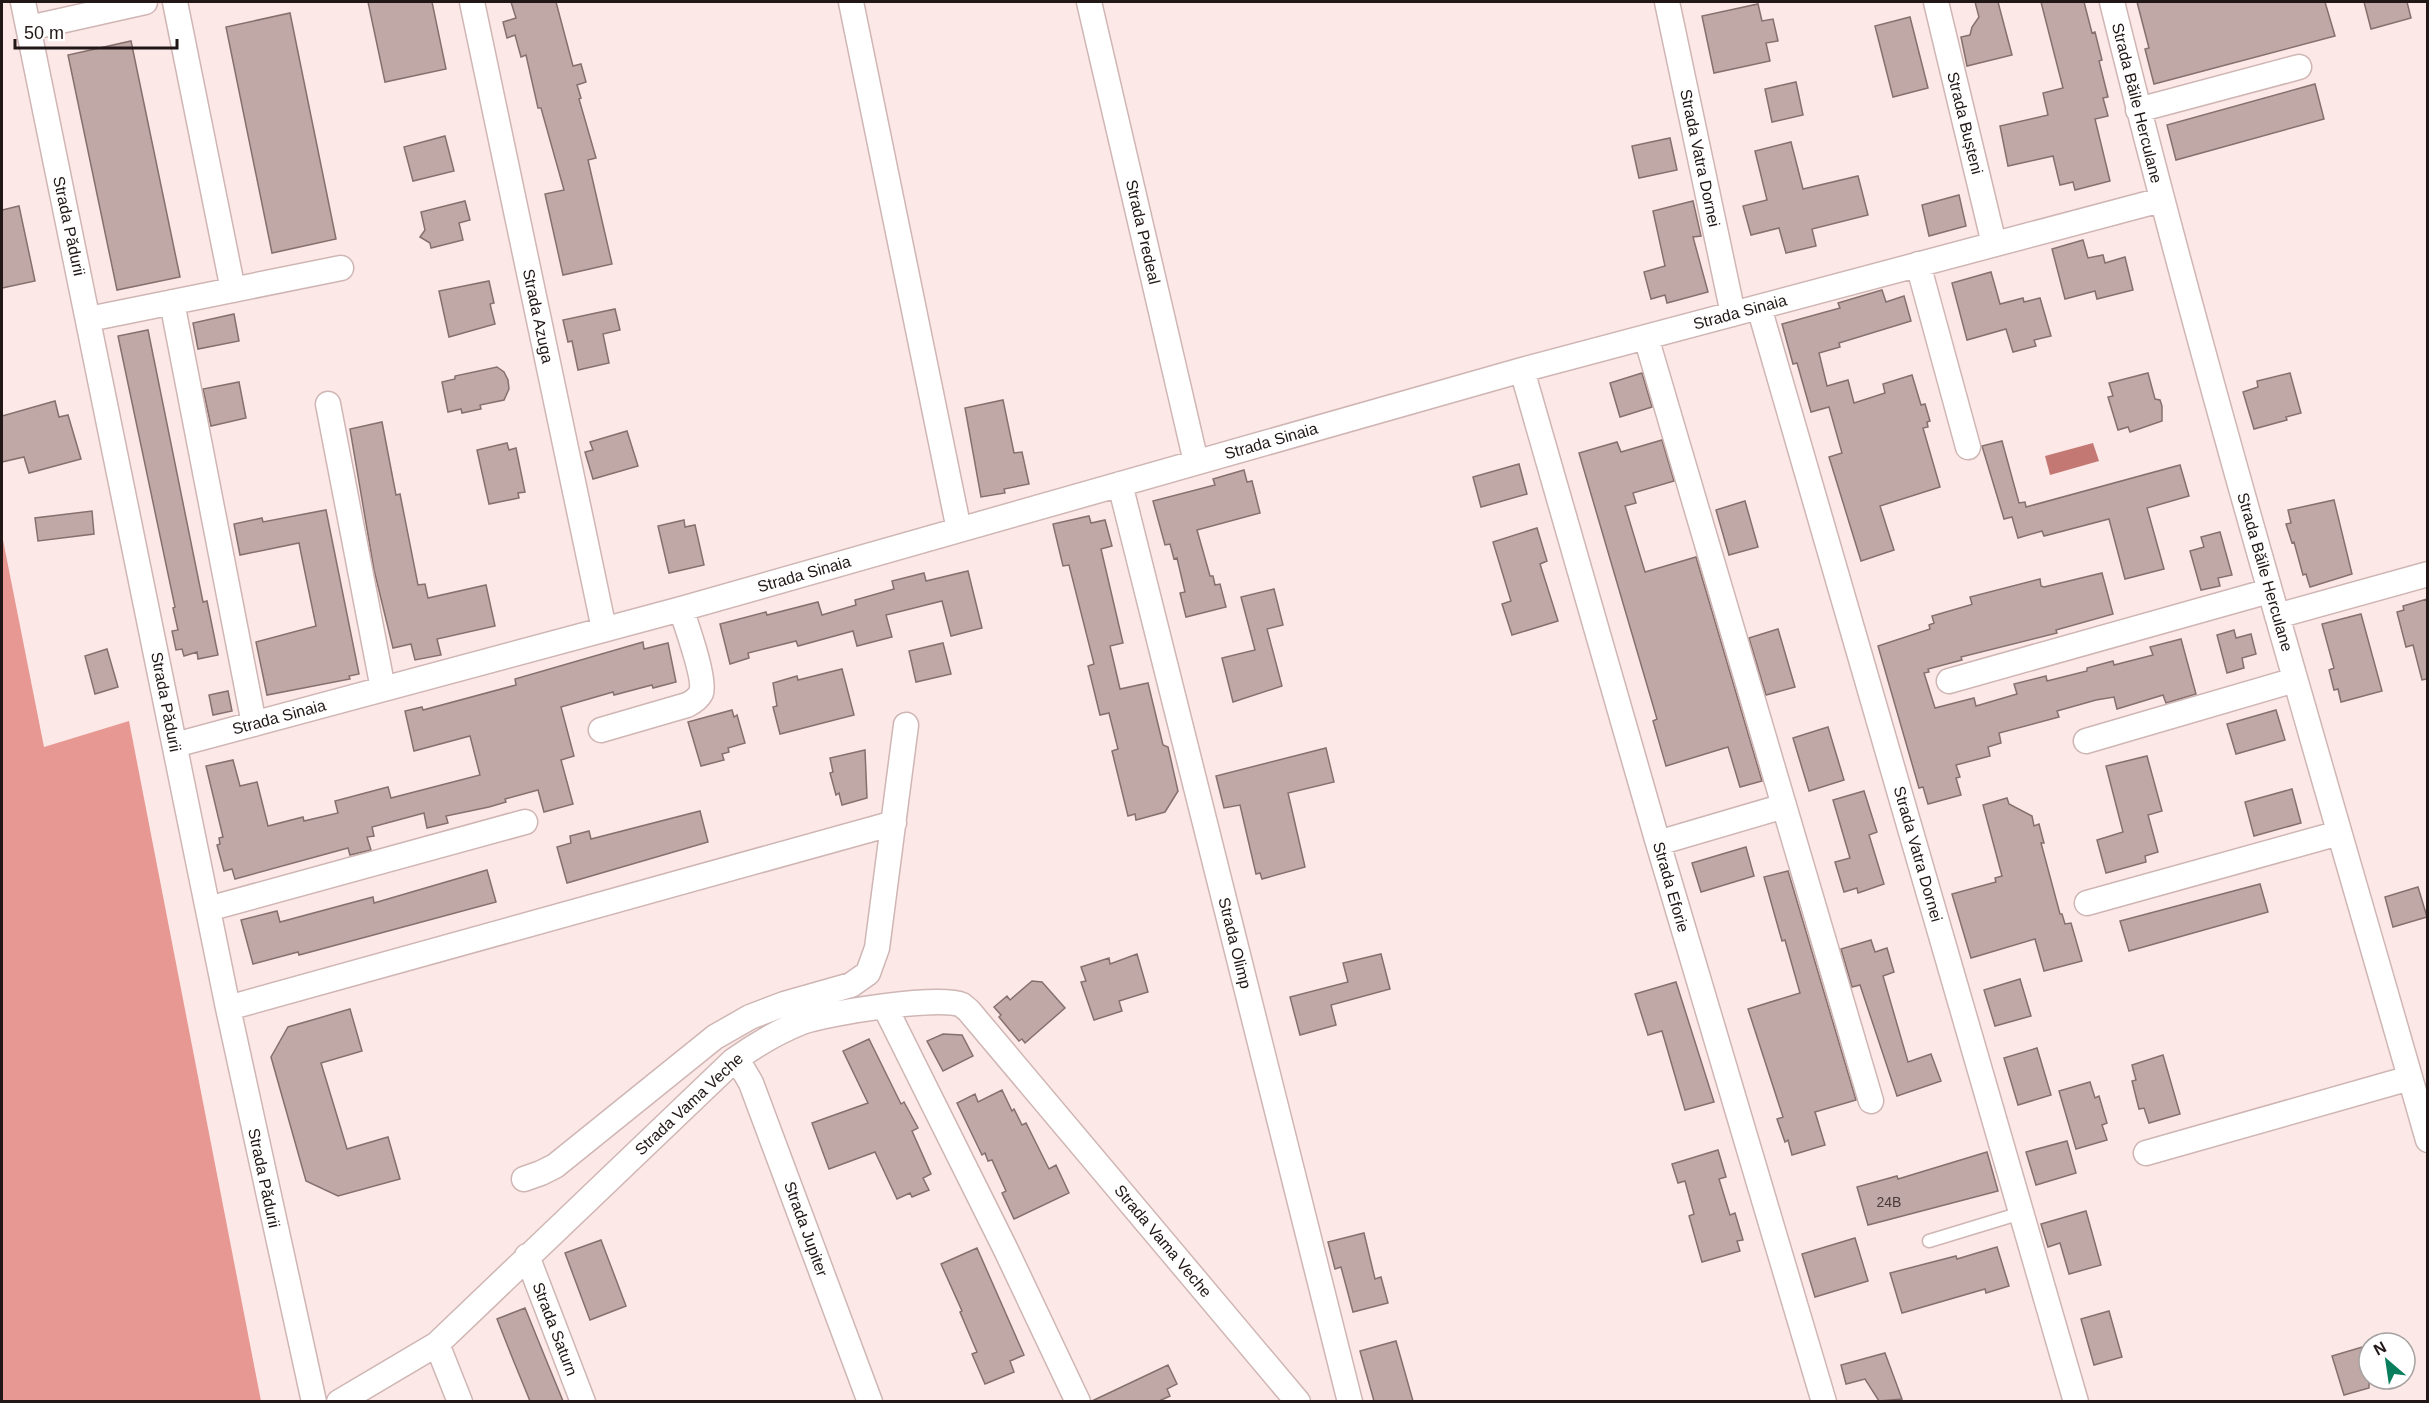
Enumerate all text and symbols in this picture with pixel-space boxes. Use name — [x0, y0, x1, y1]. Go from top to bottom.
scale bar — [15, 12, 177, 50]
street label: Strada Băile Herculane — [2109, 21, 2165, 185]
text: 50 m — [24, 23, 64, 43]
street label: Strada Bușteni — [1944, 70, 1986, 176]
street label: Strada Vatra Dornei — [1677, 88, 1723, 228]
street label: Strada Pădurii — [50, 175, 88, 277]
street label: Strada Predeal — [1123, 178, 1163, 286]
street label: Strada Azuga — [520, 267, 556, 365]
street label: Strada Sinaia — [1691, 291, 1789, 333]
street label: Strada Sinaia — [1222, 420, 1320, 462]
street label: Strada Băile Herculane — [2234, 491, 2296, 654]
street label: Strada Sinaia — [755, 553, 853, 595]
street label: Strada Pădurii — [148, 651, 184, 753]
street label: Strada Sinaia — [230, 696, 328, 738]
street label: Strada Vatra Dornei — [1891, 784, 1945, 924]
street label: Strada Eforie — [1650, 840, 1692, 934]
street label: Strada Olimp — [1215, 896, 1255, 990]
street label: Strada Vama Veche — [632, 1050, 746, 1158]
street label: Strada Pădurii — [245, 1127, 283, 1229]
street label: Strada Jupiter — [781, 1179, 831, 1279]
street label: Strada Vama Veche — [1111, 1181, 1215, 1301]
house number: 24B — [1877, 1194, 1901, 1210]
street label: Strada Saturn — [529, 1280, 581, 1378]
north arrow — [2357, 1331, 2417, 1391]
text: N — [2371, 1338, 2389, 1359]

